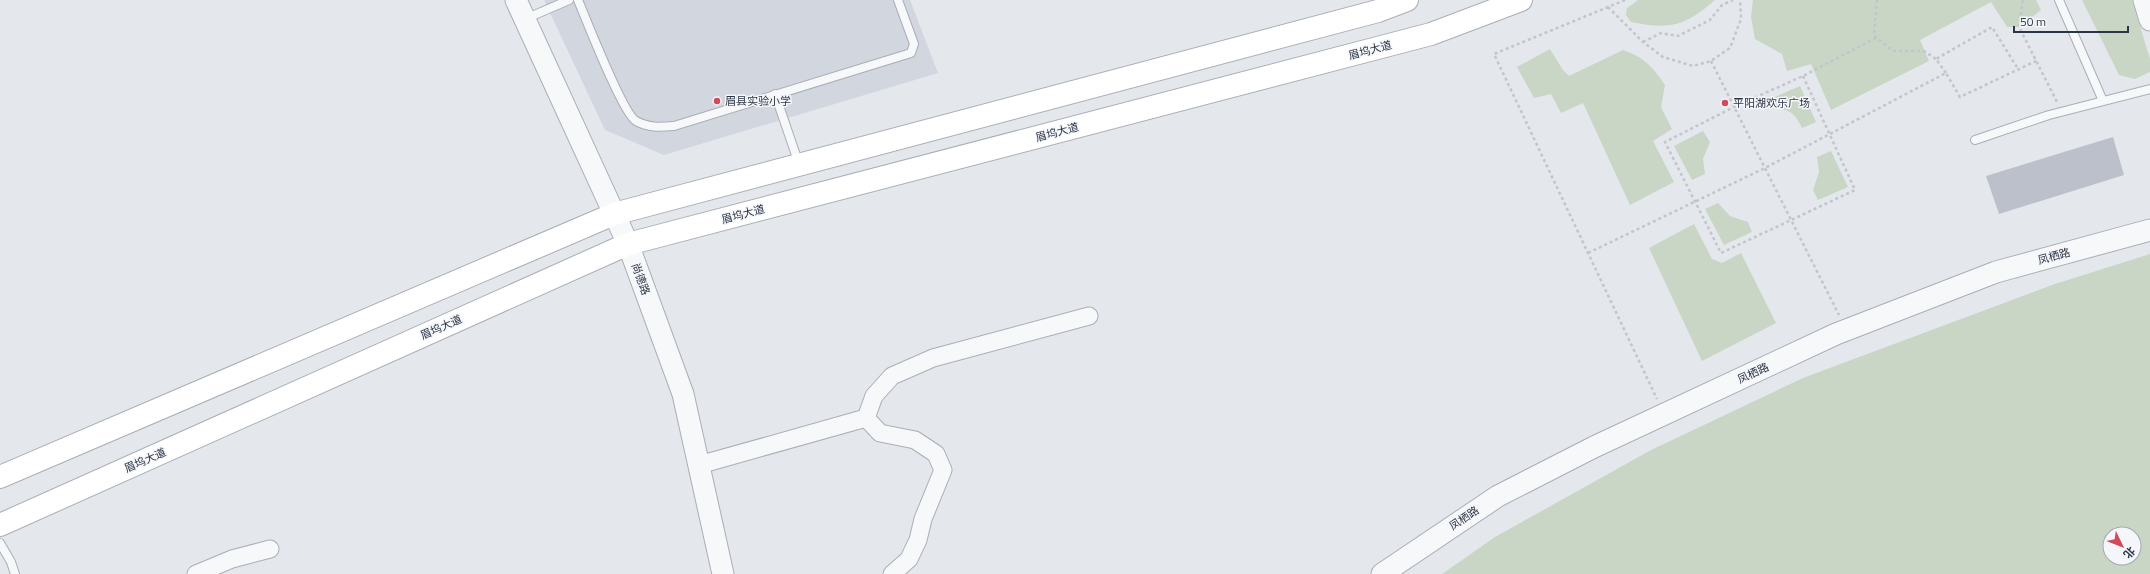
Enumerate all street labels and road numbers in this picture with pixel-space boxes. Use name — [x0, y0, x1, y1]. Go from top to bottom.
street label: 眉坞大道 — [1347, 37, 1393, 63]
street label: 眉坞大道 — [1034, 119, 1080, 145]
street label: 眉坞大道 — [720, 201, 766, 227]
street label: 凤栖路 — [2036, 244, 2072, 268]
street label: 尚德路 — [628, 261, 654, 297]
street label: 眉坞大道 — [418, 311, 464, 343]
street label: 凤栖路 — [1735, 359, 1771, 387]
street label: 眉坞大道 — [122, 444, 168, 476]
street label: 凤栖路 — [1446, 502, 1482, 534]

